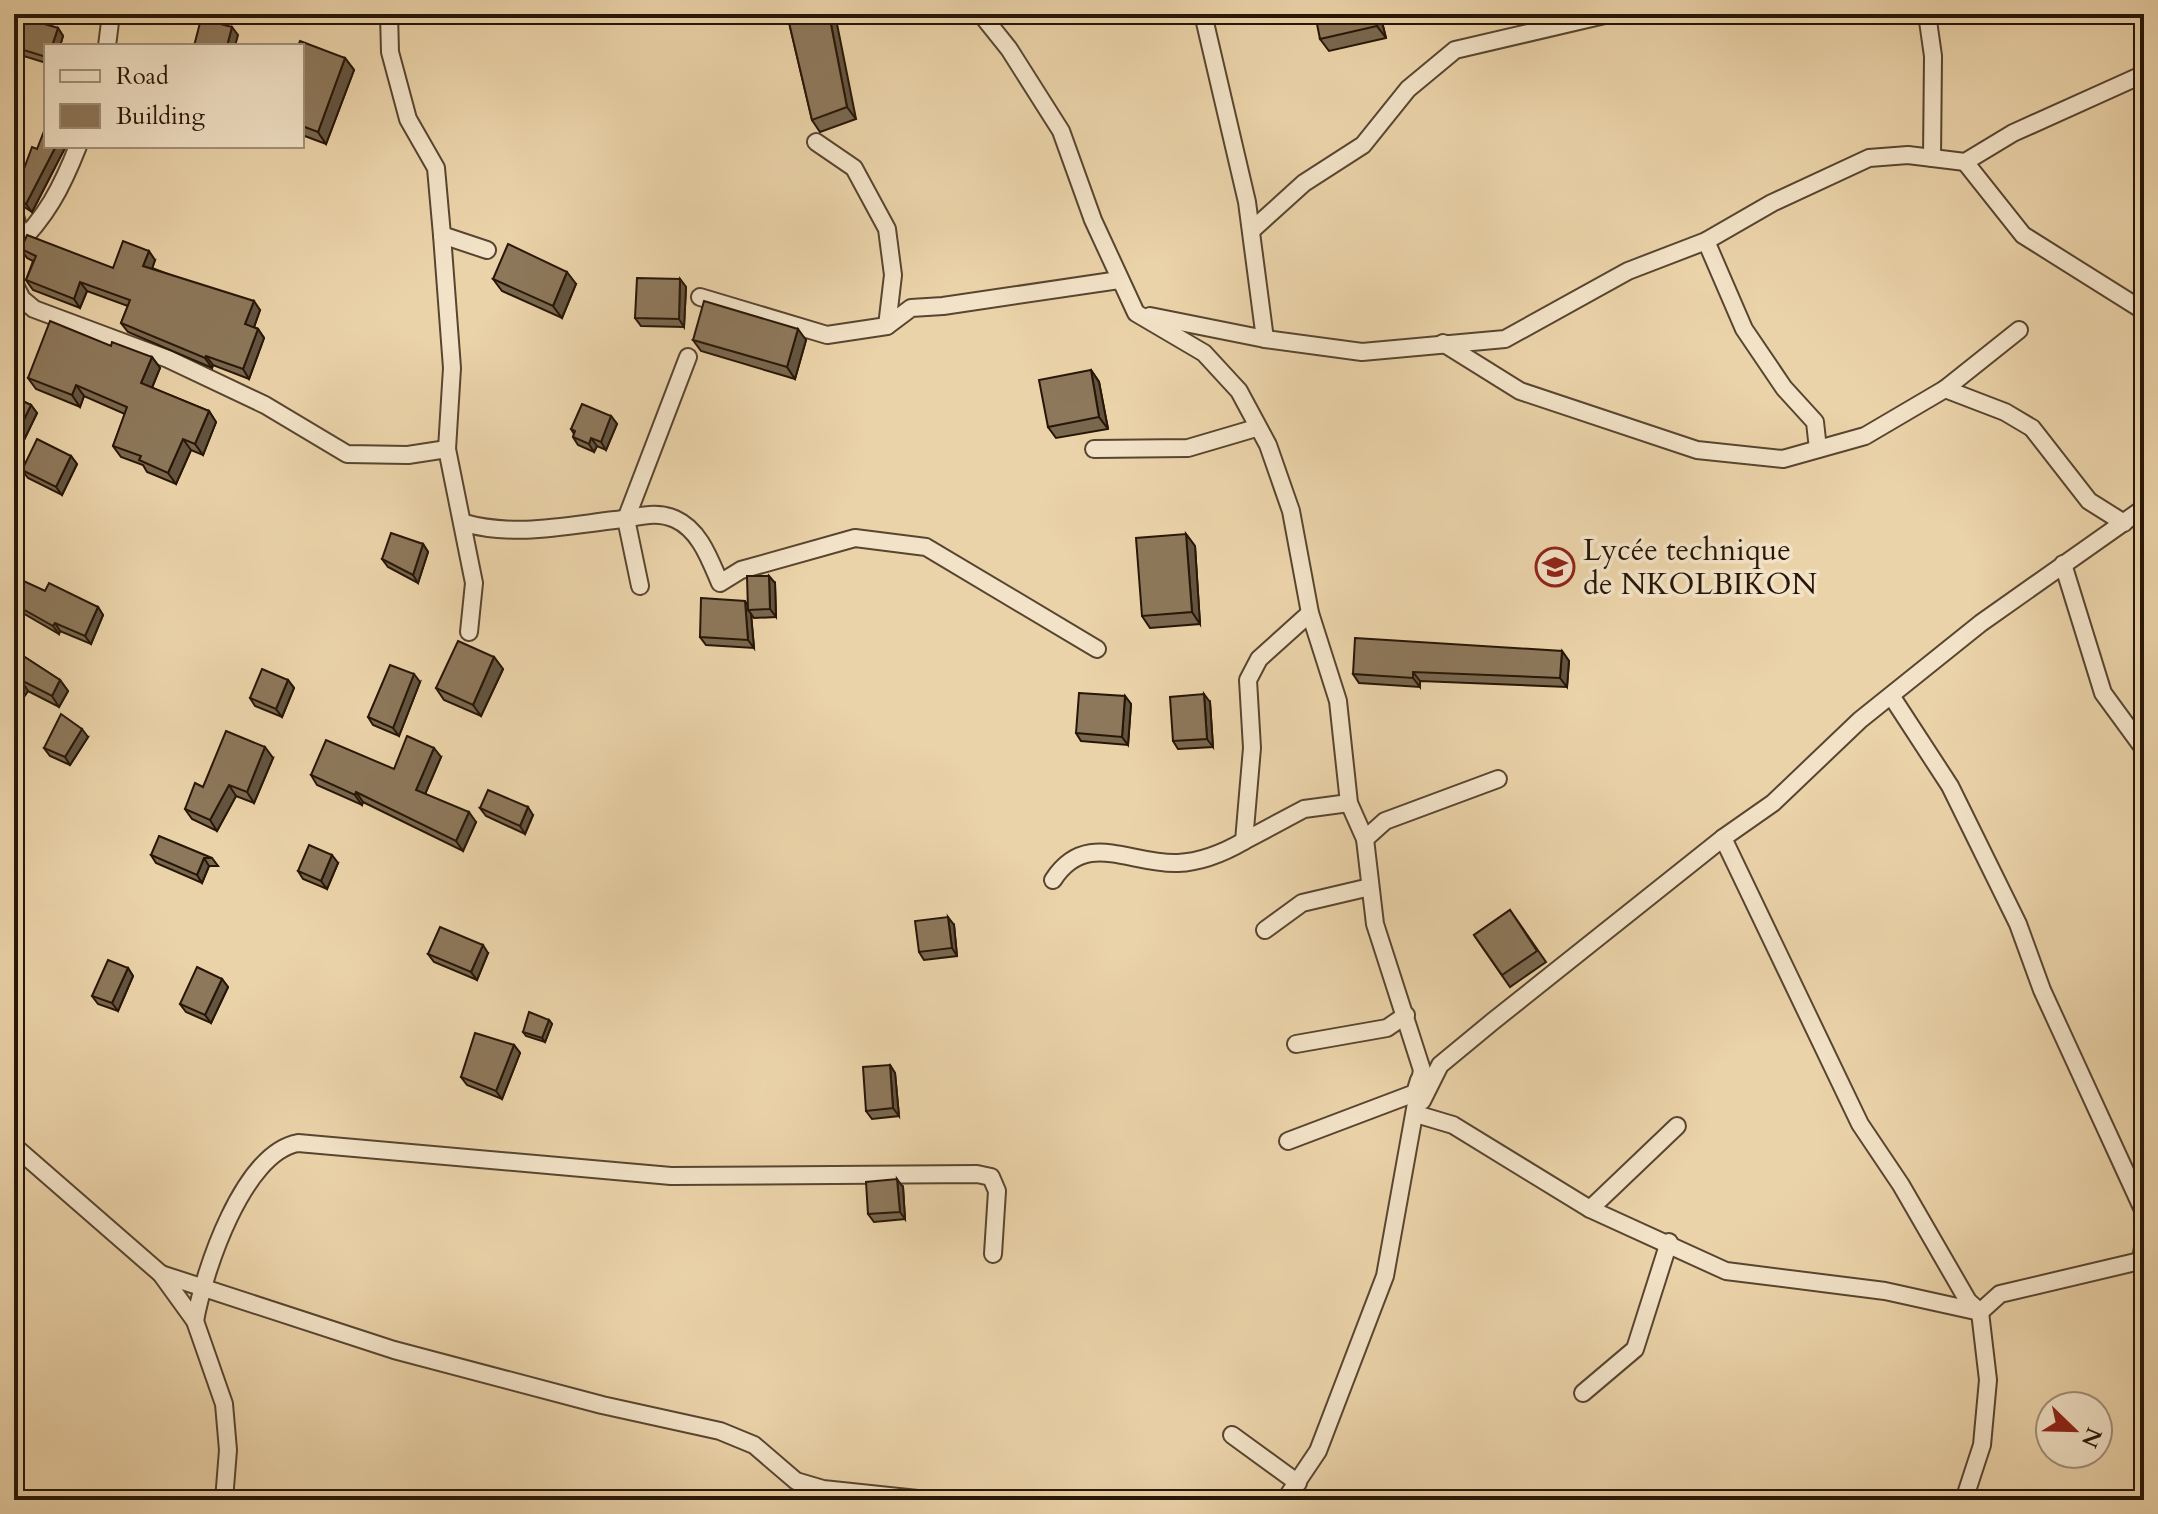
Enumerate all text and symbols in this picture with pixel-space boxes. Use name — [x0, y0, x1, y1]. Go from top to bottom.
legend — [44, 44, 304, 148]
text: Road — [116, 60, 169, 93]
text: Building — [116, 100, 206, 133]
place label: Lycée technique de NKOLBIKON — [1583, 530, 1818, 605]
school or university icon: Lycée technique de NKOLBIKON — [1534, 546, 1576, 588]
north arrow — [2034, 1390, 2114, 1470]
text: N — [2074, 1423, 2109, 1452]

